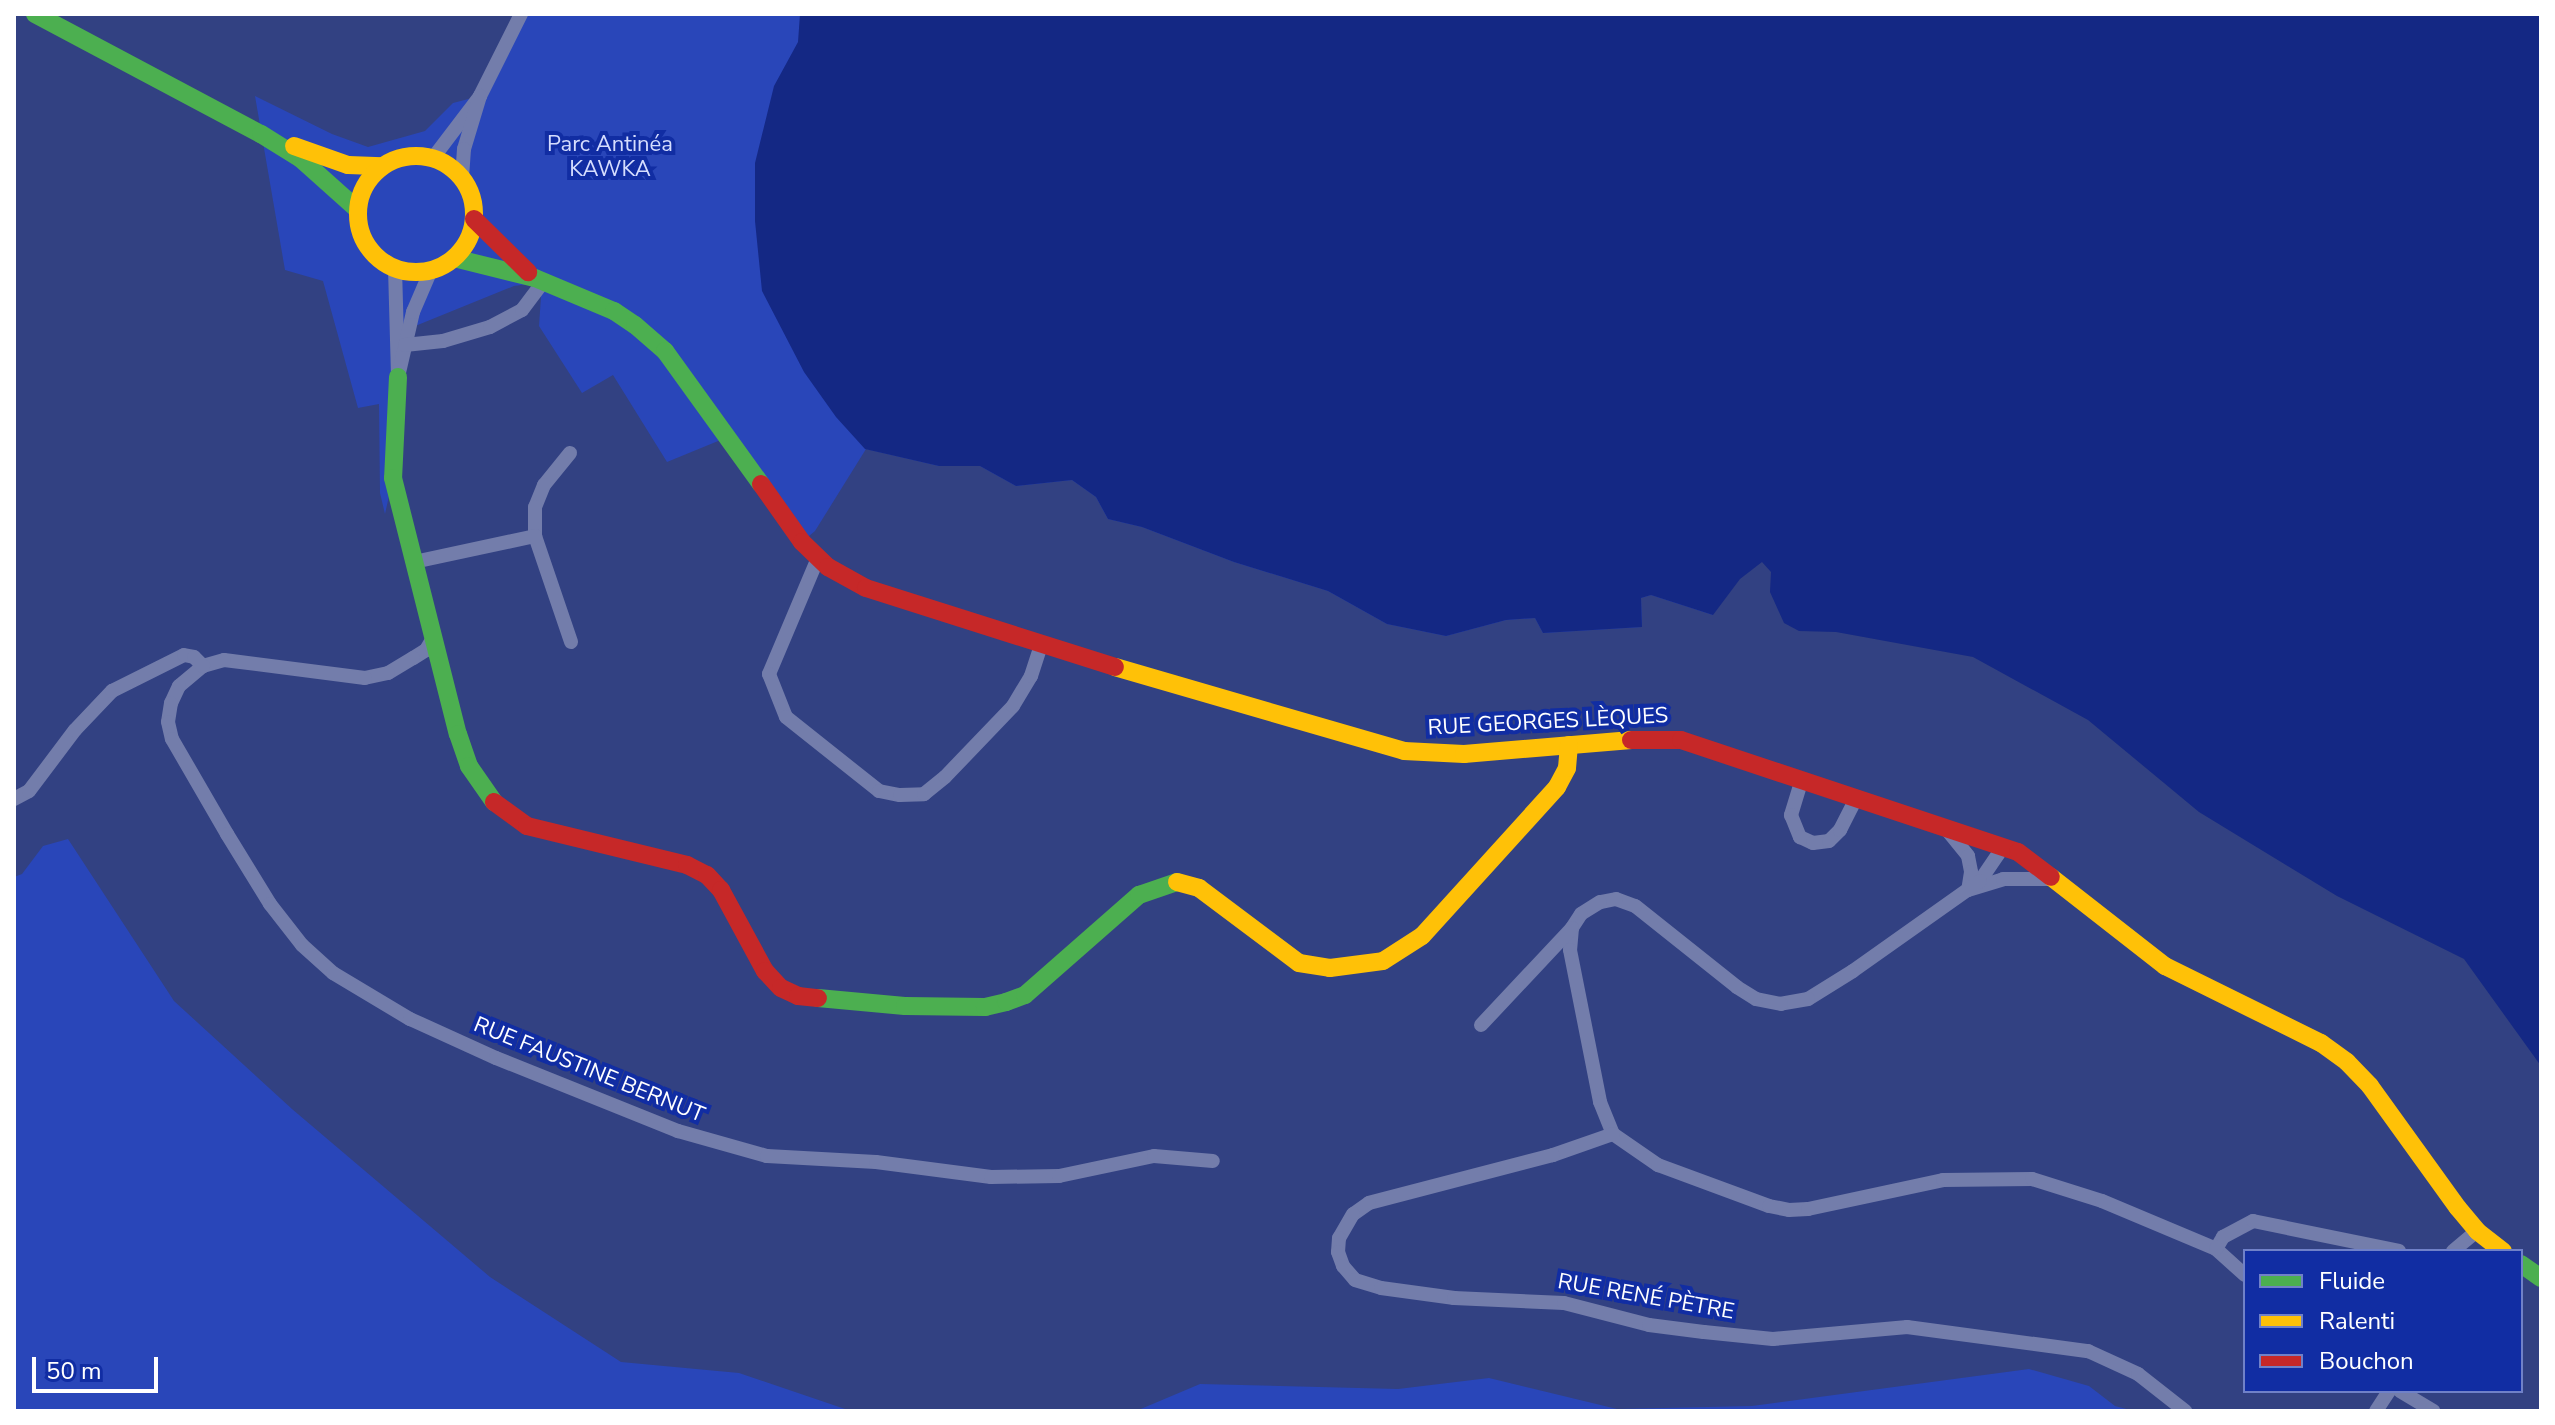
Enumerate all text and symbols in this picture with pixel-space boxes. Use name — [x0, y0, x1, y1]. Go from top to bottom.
park label: Parc Antinéa KAWKA — [547, 131, 673, 182]
street label: RUE GEORGES LÈQUES — [1427, 703, 1669, 741]
street label: RUE FAUSTINE BERNUT — [470, 1012, 708, 1128]
legend — [2243, 1249, 2523, 1393]
text: Fluide — [2319, 1265, 2385, 1297]
street label: RUE RENÉ PÈTRE — [1556, 1268, 1736, 1326]
text: Ralenti — [2319, 1305, 2395, 1337]
scale bar — [36, 1341, 162, 1391]
text: Bouchon — [2319, 1345, 2414, 1377]
text: 50 m — [46, 1355, 102, 1387]

